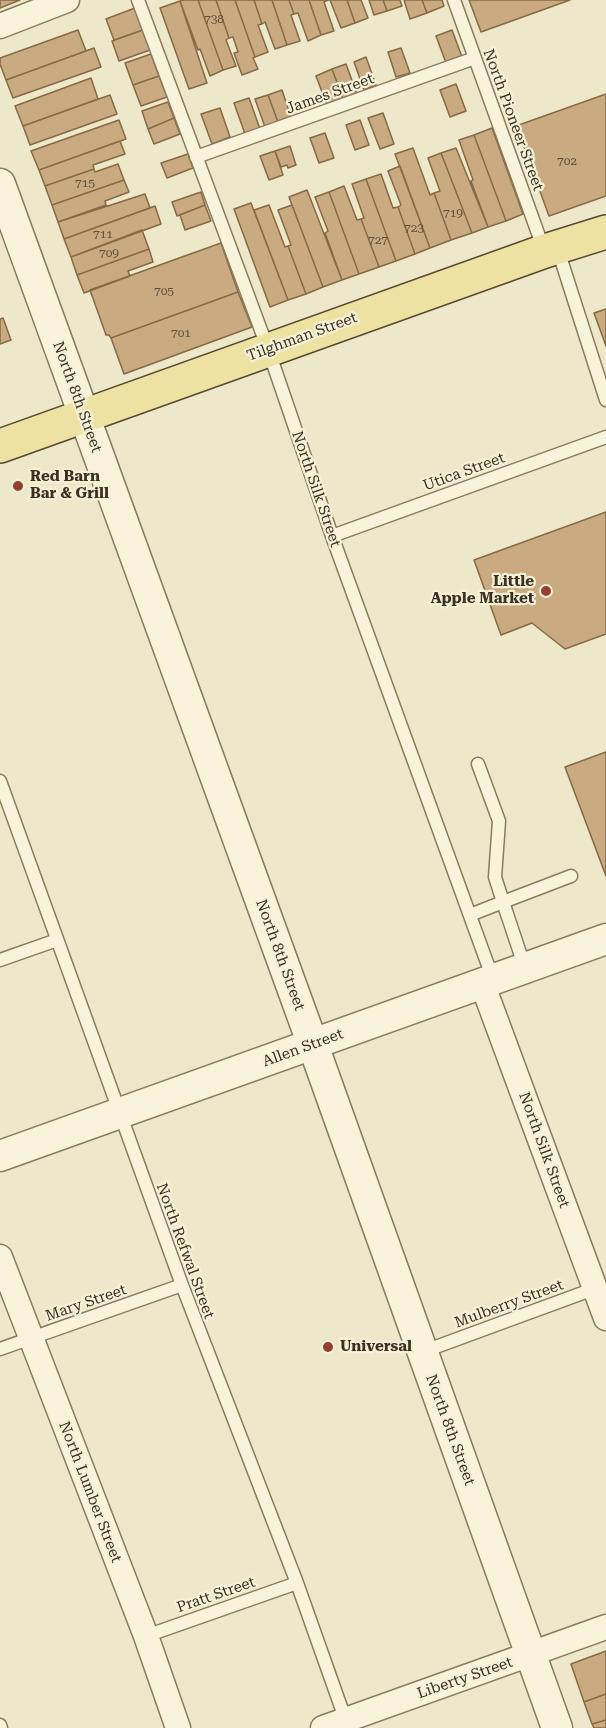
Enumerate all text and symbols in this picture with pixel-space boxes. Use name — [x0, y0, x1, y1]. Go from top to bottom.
house number: 738 — [204, 12, 224, 26]
street label: North Pioneer Street — [479, 47, 547, 193]
street label: James Street — [284, 70, 376, 118]
house number: 702 — [557, 154, 577, 168]
house number: 715 — [75, 176, 95, 190]
house number: 719 — [443, 206, 463, 220]
house number: 723 — [404, 221, 424, 235]
house number: 711 — [93, 227, 113, 241]
house number: 727 — [368, 233, 388, 247]
house number: 709 — [99, 246, 119, 260]
house number: 705 — [154, 284, 174, 298]
street label: Tilghman Street — [244, 309, 360, 365]
house number: 701 — [171, 326, 191, 340]
street label: North 8th Street — [49, 339, 105, 455]
street label: North Silk Street — [288, 429, 344, 549]
street label: Utica Street — [421, 449, 507, 495]
place label: Red Barn Bar & Grill — [30, 468, 109, 503]
marker: Red Barn Bar & Grill — [11, 479, 25, 493]
place label: Little Apple Market — [431, 573, 534, 608]
marker: Little Apple Market — [539, 584, 553, 598]
street label: North 8th Street — [252, 897, 308, 1013]
street label: Allen Street — [260, 1025, 346, 1071]
street label: North Silk Street — [515, 1090, 573, 1210]
street label: North Refwal Street — [152, 1181, 218, 1321]
street label: Mulberry Street — [452, 1276, 566, 1332]
street label: Mary Street — [43, 1281, 129, 1325]
place label: Universal — [340, 1338, 412, 1356]
marker: Universal — [321, 1340, 335, 1354]
street label: North 8th Street — [422, 1372, 478, 1488]
street label: North Lumber Street — [55, 1419, 125, 1565]
street label: Pratt Street — [174, 1573, 258, 1617]
street label: Liberty Street — [415, 1653, 515, 1703]

